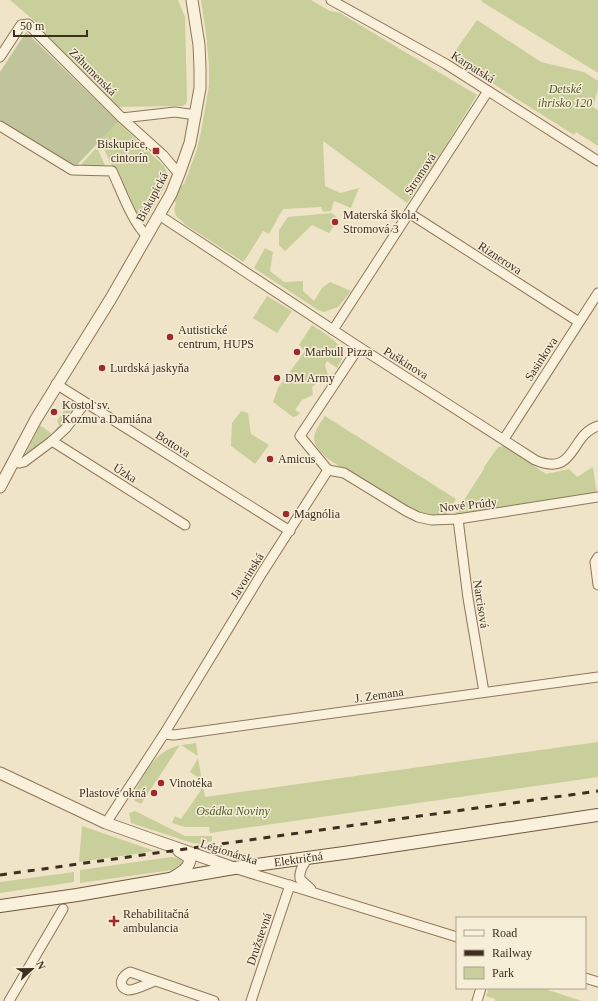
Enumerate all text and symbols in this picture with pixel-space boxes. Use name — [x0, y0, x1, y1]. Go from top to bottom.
scale bar — [14, 12, 87, 38]
text: 50 m — [20, 19, 45, 33]
street label: Záhumenská — [66, 45, 120, 99]
street label: Karpatská — [449, 48, 498, 86]
park label: Detské ihrisko 120 — [538, 82, 592, 110]
place label: Biskupice, cintorín — [97, 137, 148, 165]
marker: Biskupice, cintorín — [151, 146, 161, 156]
street label: Stromová — [401, 150, 439, 197]
street label: Biskupická — [133, 169, 171, 224]
place label: Materská škola, Stromová 3 — [343, 208, 419, 236]
marker: Materská škola, Stromová 3 — [330, 217, 340, 227]
street label: Riznerova — [476, 239, 525, 278]
place label: Autistické centrum, HUPS — [178, 323, 254, 351]
marker: Autistické centrum, HUPS — [165, 332, 175, 342]
street label: Sasinkova — [522, 334, 561, 384]
street label: Puškinova — [381, 344, 431, 383]
place label: Marbull Pizza — [305, 345, 373, 359]
marker: Marbull Pizza — [292, 347, 302, 357]
place label: Lurdská jaskyňa — [110, 361, 190, 375]
marker: Lurdská jaskyňa — [97, 363, 107, 373]
place label: DM Army — [285, 371, 335, 385]
marker: DM Army — [272, 373, 282, 383]
place label: Kostol sv. Kozmu a Damiána — [62, 398, 153, 426]
marker: Kostol sv. Kozmu a Damiána — [49, 407, 59, 417]
street label: Bottova — [153, 428, 193, 460]
place label: Amicus — [278, 452, 316, 466]
marker: Amicus — [265, 454, 275, 464]
street label: Úzka — [111, 460, 140, 486]
street label: Nové Prúdy — [439, 495, 497, 515]
place label: Magnólia — [294, 507, 341, 521]
marker: Magnólia — [281, 509, 291, 519]
street label: Javorinská — [227, 550, 267, 601]
street label: Narcisová — [470, 579, 492, 630]
street label: J. Zemana — [354, 685, 405, 705]
place label: Vinotéka — [169, 776, 213, 790]
marker: Vinotéka — [156, 778, 166, 788]
place label: Plastové okná — [79, 786, 147, 800]
marker: Plastové okná — [149, 788, 159, 798]
park label: Osádka Noviny — [196, 804, 270, 818]
street label: Legionárska — [199, 836, 260, 868]
street label: Električná — [273, 849, 324, 869]
place label: Rehabilitačná ambulancia — [123, 907, 190, 935]
street label: Družstevná — [243, 910, 275, 967]
marker: Rehabilitačná ambulancia — [108, 915, 120, 927]
legend — [456, 917, 586, 989]
text: Road — [492, 926, 517, 940]
text: Railway — [492, 946, 532, 960]
north arrow — [12, 949, 52, 989]
text: N — [34, 959, 48, 971]
text: Park — [492, 966, 514, 980]

